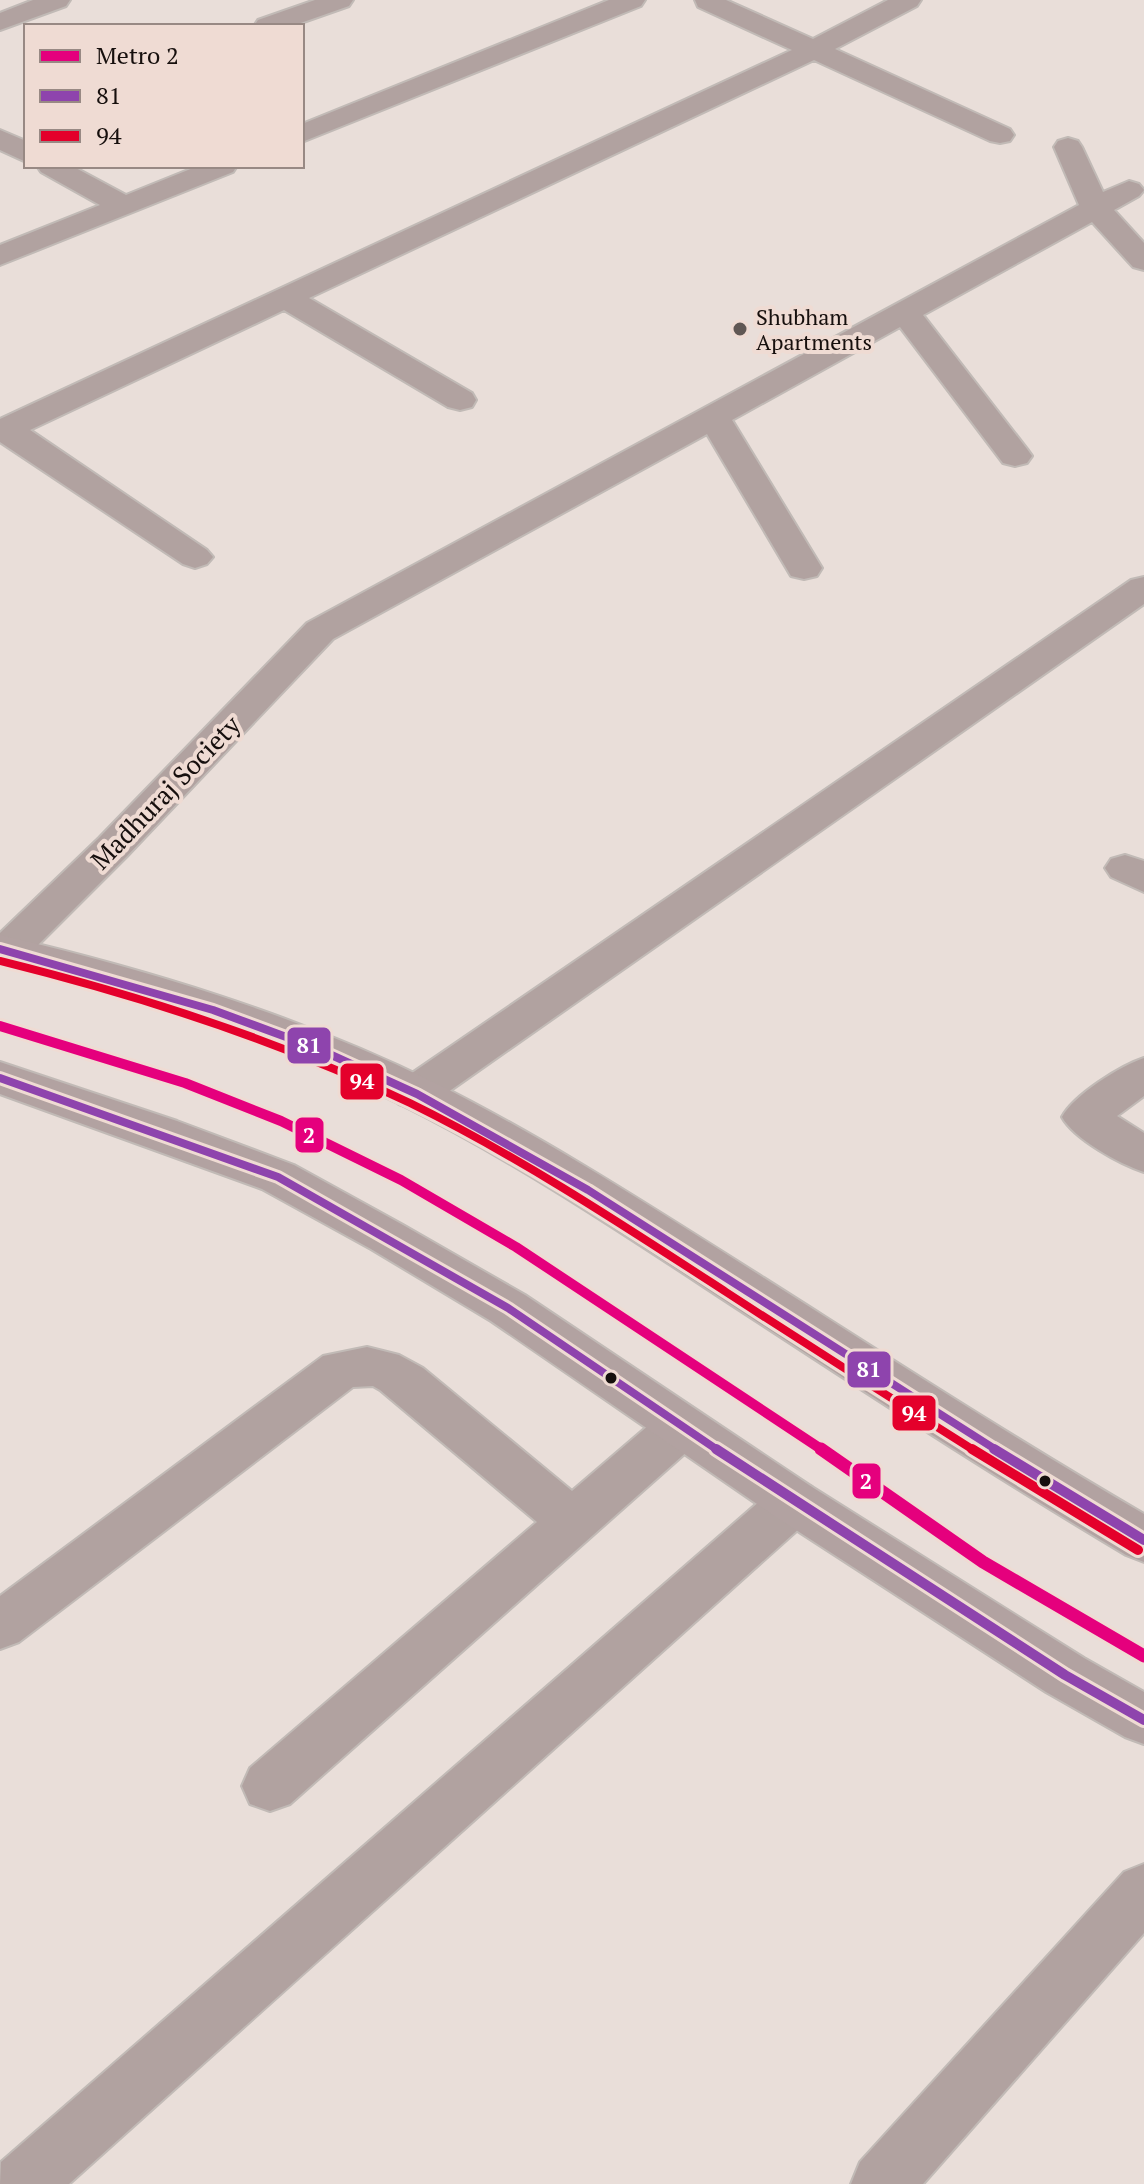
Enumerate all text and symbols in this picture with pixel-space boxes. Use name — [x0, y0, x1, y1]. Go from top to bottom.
legend — [24, 24, 304, 168]
text: Metro 2 — [96, 39, 179, 71]
text: 81 — [96, 79, 122, 111]
text: 94 — [96, 119, 122, 151]
place label: Shubham Apartments — [756, 302, 872, 356]
marker: Shubham Apartments — [731, 320, 749, 338]
street label: Madhuraj Society — [83, 707, 248, 876]
line badge: 81 — [286, 1026, 332, 1065]
text: 81 — [297, 1030, 321, 1059]
line badge: 94 — [339, 1062, 385, 1101]
text: 94 — [350, 1066, 375, 1095]
line badge: 2 — [294, 1116, 325, 1154]
text: 2 — [303, 1120, 315, 1149]
line badge: 81 — [846, 1350, 892, 1389]
text: 81 — [857, 1354, 881, 1383]
unlabelled marker — [603, 1370, 619, 1386]
line badge: 94 — [891, 1394, 937, 1432]
text: 94 — [902, 1398, 927, 1427]
line badge: 2 — [851, 1462, 882, 1500]
text: 2 — [860, 1466, 872, 1495]
unlabelled marker — [1037, 1473, 1053, 1489]

